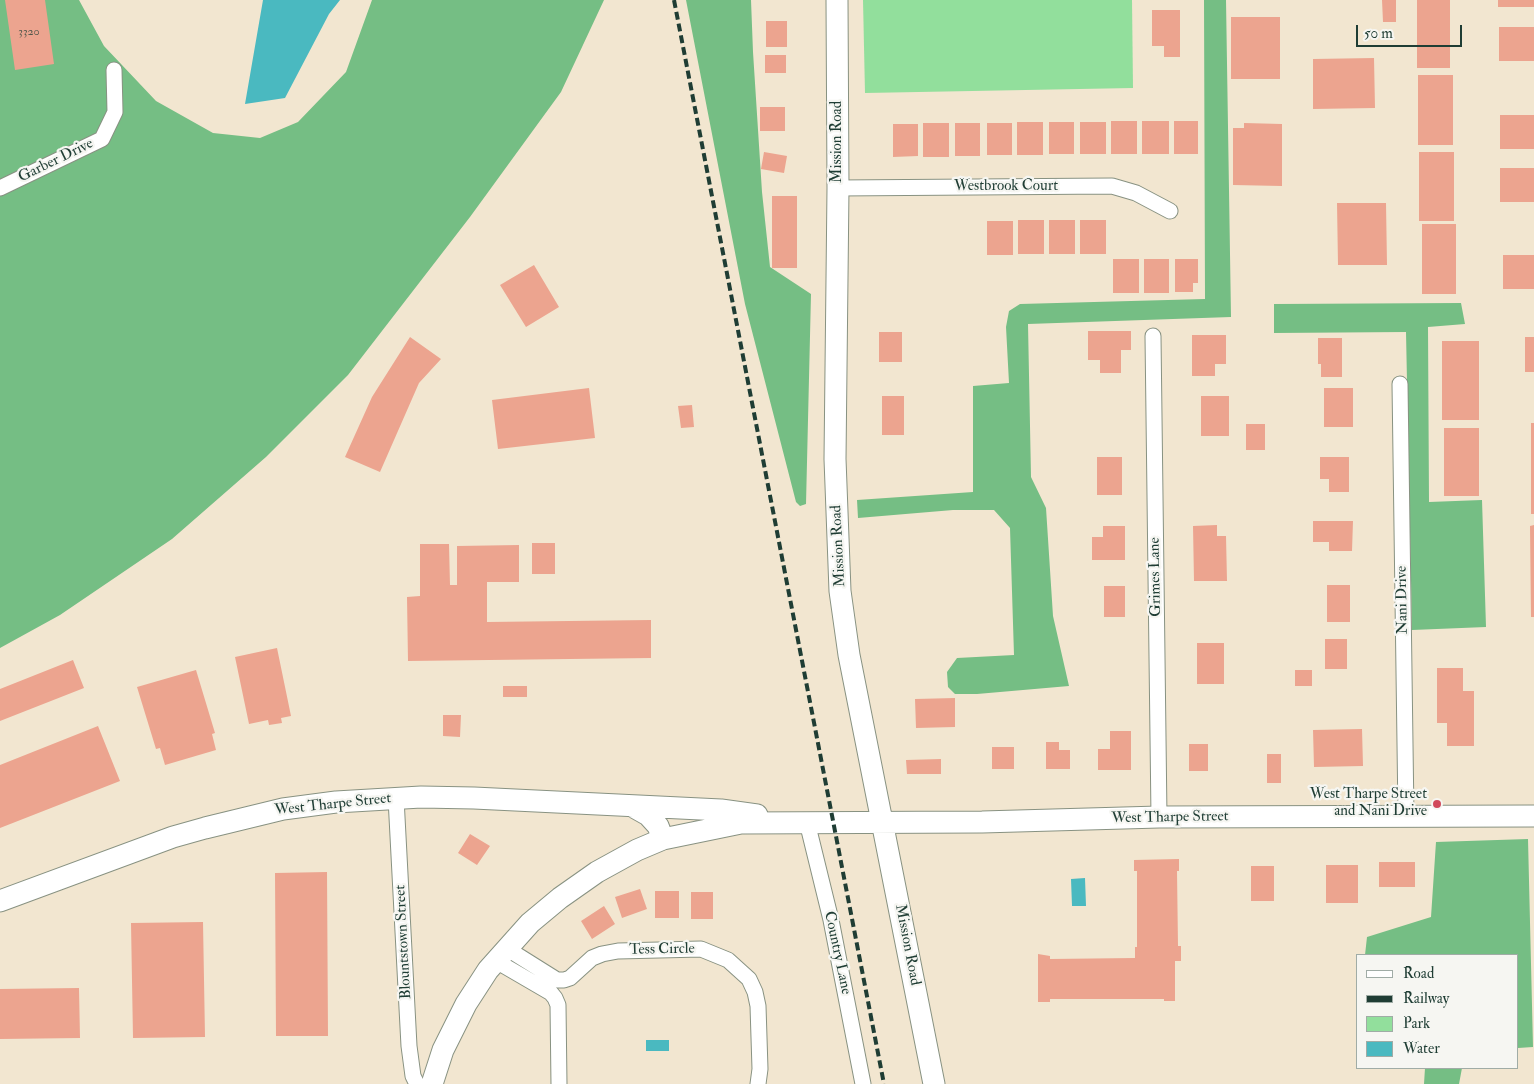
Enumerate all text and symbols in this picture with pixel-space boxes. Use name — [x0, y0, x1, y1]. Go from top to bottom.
scale bar — [1359, 15, 1465, 47]
text: 50 m — [1364, 24, 1393, 43]
house number: 3320 — [18, 25, 40, 39]
street label: Mission Road — [829, 101, 847, 183]
street label: Garber Drive — [16, 135, 96, 187]
street label: Westbrook Court — [954, 178, 1058, 196]
street label: Mission Road — [828, 505, 850, 587]
street label: Grimes Lane — [1146, 537, 1166, 617]
street label: Nani Drive — [1393, 566, 1413, 634]
place label: West Tharpe Street and Nani Drive — [1310, 786, 1427, 821]
street label: West Tharpe Street — [274, 790, 392, 820]
marker: West Tharpe Street and Nani Drive — [1431, 798, 1443, 810]
street label: West Tharpe Street — [1111, 808, 1229, 828]
street label: Blountstown Street — [392, 884, 416, 1000]
street label: Mission Road — [890, 903, 924, 987]
street label: Country Lane — [819, 910, 855, 996]
street label: Tess Circle — [629, 940, 695, 960]
legend — [1356, 954, 1519, 1069]
text: Road — [1403, 964, 1434, 983]
text: Railway — [1403, 989, 1449, 1008]
text: Park — [1403, 1014, 1430, 1033]
text: Water — [1403, 1039, 1440, 1058]

